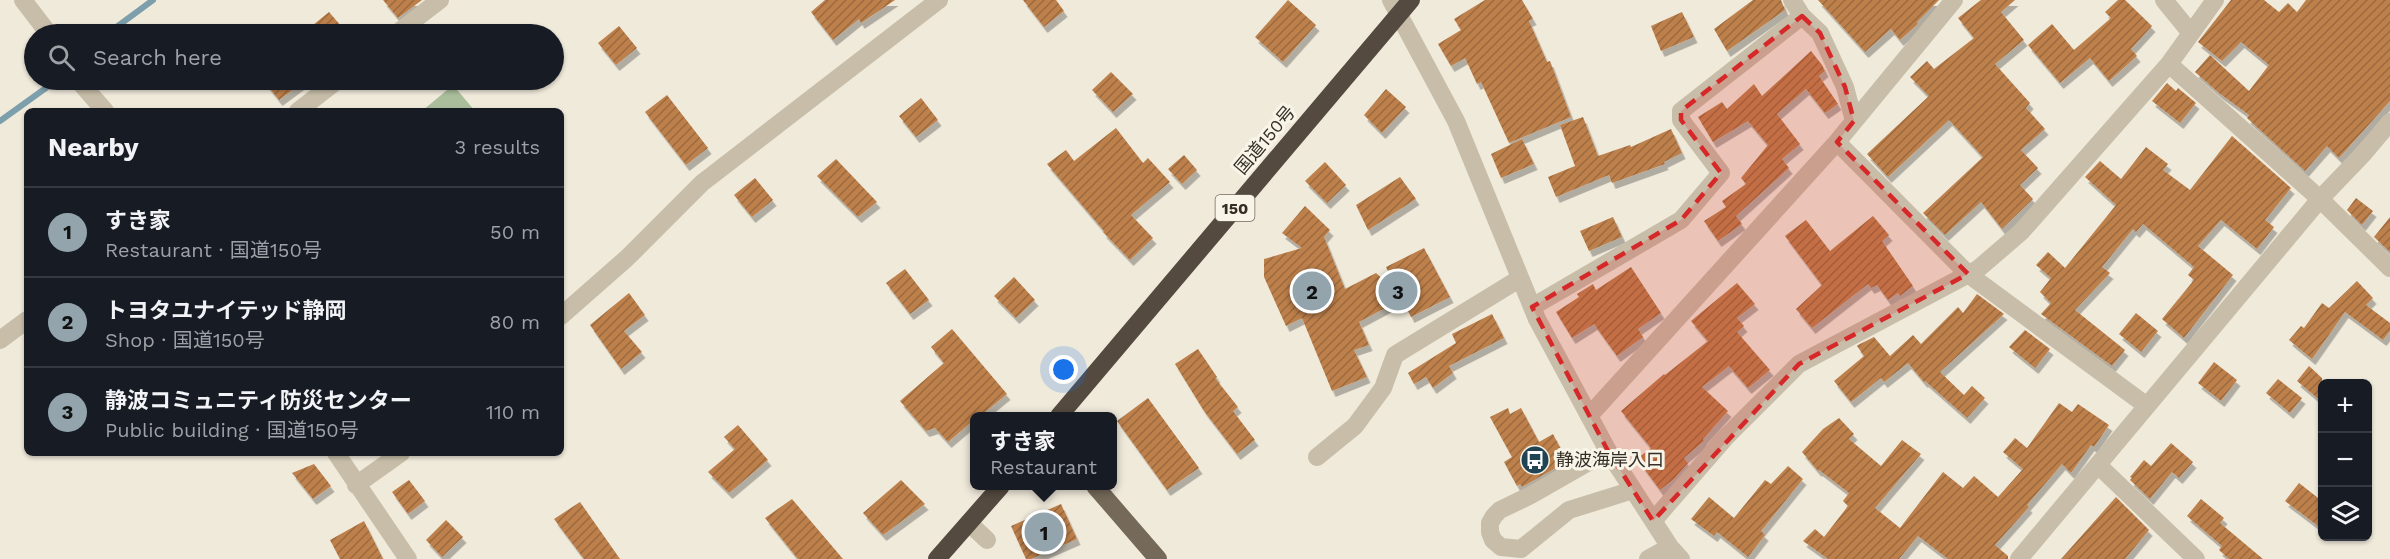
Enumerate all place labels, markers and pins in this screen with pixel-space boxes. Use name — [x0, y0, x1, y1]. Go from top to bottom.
pin: 2 — [1292, 268, 1332, 314]
pin: 3 — [1378, 268, 1418, 314]
bus stop icon: 静波海岸入口 — [1519, 444, 1551, 476]
place label: 静波海岸入口 — [1556, 449, 1664, 470]
pin: 1 — [1024, 510, 1064, 554]

